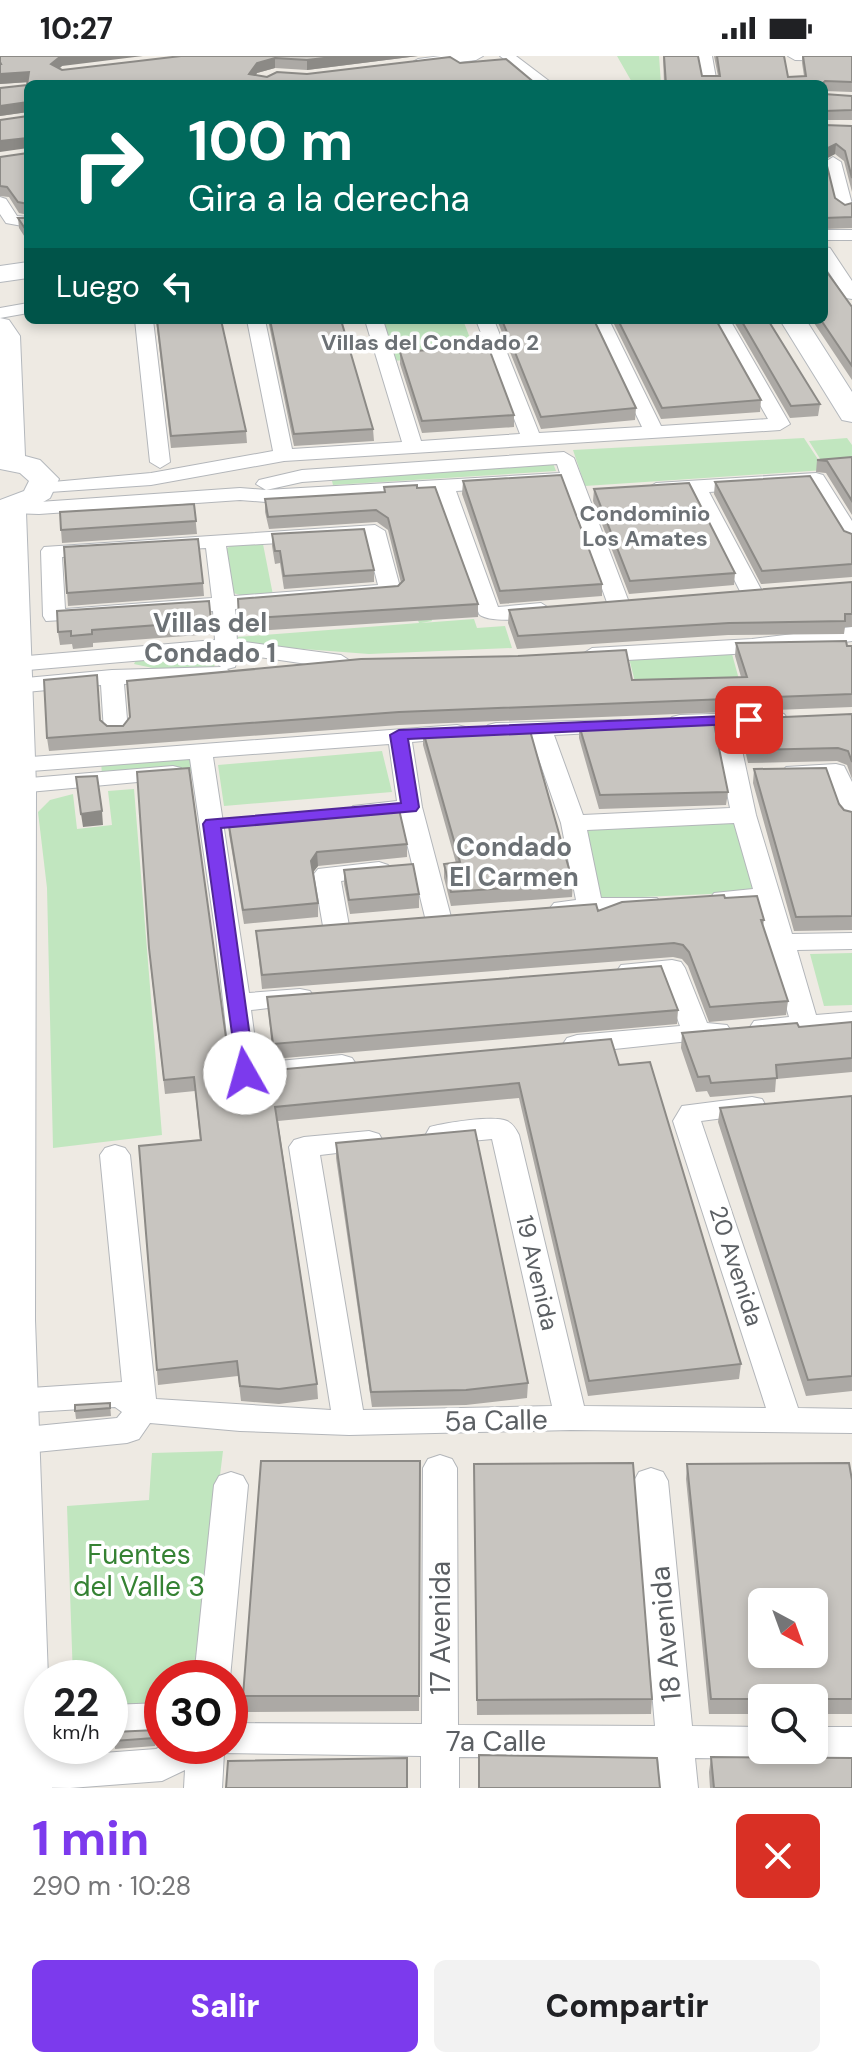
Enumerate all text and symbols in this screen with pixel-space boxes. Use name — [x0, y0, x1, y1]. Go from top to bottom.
text: 10:27 — [40, 9, 113, 48]
text: 100 m — [188, 104, 353, 177]
icon: right — [56, 112, 160, 216]
text: Gira a la derecha — [188, 175, 470, 222]
icon: left — [156, 264, 200, 308]
text: Luego — [56, 267, 140, 306]
district label: Villas del Condado 2 — [321, 328, 539, 357]
district label: Condominio Los Amates — [580, 499, 710, 553]
district label: Villas del Condado 1 — [144, 606, 276, 670]
pin — [715, 686, 783, 754]
icon: arrive — [727, 698, 771, 742]
district label: Condado El Carmen — [449, 830, 579, 894]
position arrow — [203, 1031, 287, 1115]
street label: 20 Avenida — [703, 1202, 770, 1330]
street label: 19 Avenida — [509, 1212, 566, 1333]
street label: 5a Calle — [444, 1401, 548, 1440]
park label: Fuentes del Valle 3 — [73, 1536, 205, 1605]
street label: 17 Avenida — [422, 1561, 459, 1695]
street label: 18 Avenida — [641, 1565, 690, 1703]
north arrow — [748, 1588, 828, 1668]
map controls — [748, 1588, 828, 1764]
speed limit sign: 30 — [144, 1660, 248, 1764]
text: 22 — [53, 1676, 99, 1728]
button: search — [748, 1684, 828, 1764]
text: km/h — [52, 1719, 100, 1745]
street label: 7a Calle — [446, 1723, 546, 1760]
text: 1 min — [32, 1807, 149, 1870]
button: close — [736, 1814, 820, 1898]
text: 290 m · 10:28 — [32, 1869, 191, 1903]
button: Salir — [32, 1960, 418, 2052]
button: Compartir — [434, 1960, 820, 2052]

